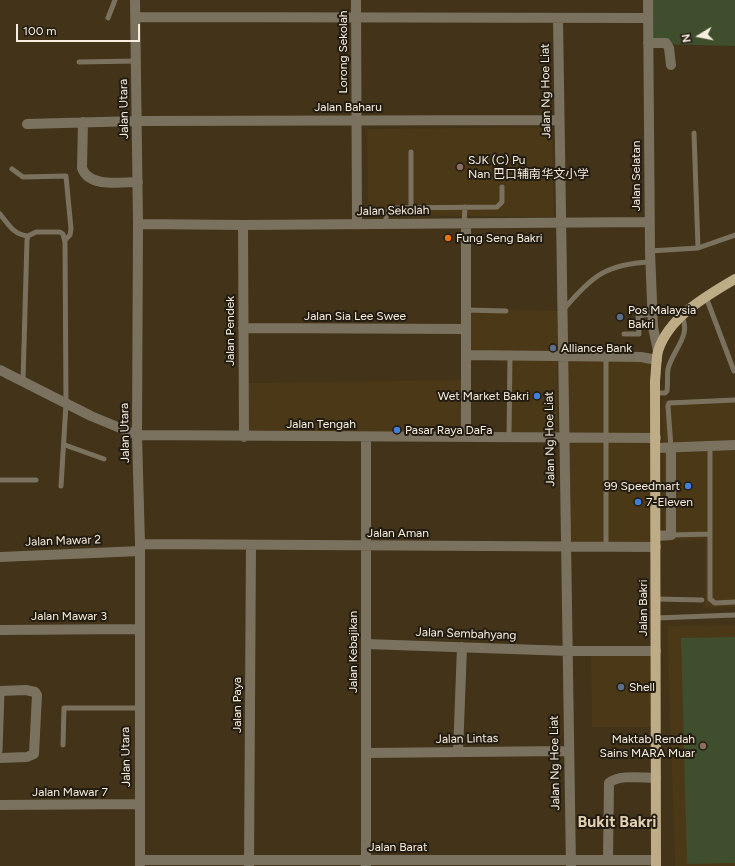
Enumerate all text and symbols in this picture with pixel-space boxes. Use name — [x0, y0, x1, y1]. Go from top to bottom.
street label: Lorong Sekolah — [336, 11, 350, 93]
scale bar — [18, 16, 142, 42]
north arrow — [679, 16, 719, 56]
text: 100 m — [23, 24, 57, 38]
text: N — [680, 33, 694, 44]
street label: Jalan Ng Hoe Liat — [538, 43, 554, 139]
street label: Jalan Utara — [116, 79, 132, 139]
street label: Jalan Baharu — [314, 100, 382, 114]
street label: Jalan Selatan — [629, 141, 643, 211]
place label: SJK (C) Pu Nan 巴口辅南华文小学 — [468, 153, 589, 181]
marker: SJK (C) Pu Nan 巴口辅南华文小学 — [455, 162, 465, 172]
street label: Jalan Sekolah — [357, 203, 429, 219]
place label: Fung Seng Bakri — [456, 231, 543, 245]
marker: Fung Seng Bakri — [443, 233, 453, 243]
street label: Jalan Pendek — [223, 296, 237, 366]
place label: Pos Malaysia Bakri — [628, 303, 696, 331]
street label: Jalan Sia Lee Swee — [304, 309, 406, 323]
marker: Pos Malaysia Bakri — [615, 312, 625, 322]
place label: Alliance Bank — [561, 341, 632, 355]
marker: Alliance Bank — [548, 343, 558, 353]
place label: Wet Market Bakri — [438, 389, 529, 403]
marker: Wet Market Bakri — [532, 391, 542, 401]
street label: Jalan Ng Hoe Liat — [542, 391, 558, 487]
street label: Jalan Utara — [117, 403, 133, 463]
street label: Jalan Tengah — [286, 417, 356, 431]
place label: Pasar Raya DaFa — [405, 423, 492, 437]
marker: Pasar Raya DaFa — [392, 425, 402, 435]
place label: 99 Speedmart — [604, 479, 680, 493]
marker: 99 Speedmart — [683, 481, 693, 491]
place label: 7-Eleven — [646, 495, 693, 509]
marker: 7-Eleven — [633, 497, 643, 507]
street label: Jalan Aman — [367, 526, 429, 540]
street label: Jalan Mawar 2 — [25, 532, 101, 550]
street label: Jalan Bakri — [636, 580, 650, 636]
street label: Jalan Mawar 3 — [31, 609, 107, 623]
street label: Jalan Kebajikan — [346, 611, 360, 693]
street label: Jalan Sembahyang — [415, 625, 517, 643]
street label: Jalan Paya — [230, 677, 244, 733]
place label: Shell — [629, 680, 655, 694]
marker: Shell — [616, 682, 626, 692]
street label: Jalan Ng Hoe Liat — [547, 715, 563, 811]
street label: Jalan Utara — [118, 727, 134, 787]
street label: Jalan Lintas — [436, 731, 498, 747]
place label: Maktab Rendah Sains MARA Muar — [600, 732, 695, 760]
marker: Maktab Rendah Sains MARA Muar — [698, 741, 708, 751]
street label: Jalan Mawar 7 — [32, 785, 108, 799]
district label: Bukit Bakri — [577, 812, 657, 832]
street label: Jalan Barat — [369, 840, 427, 854]

